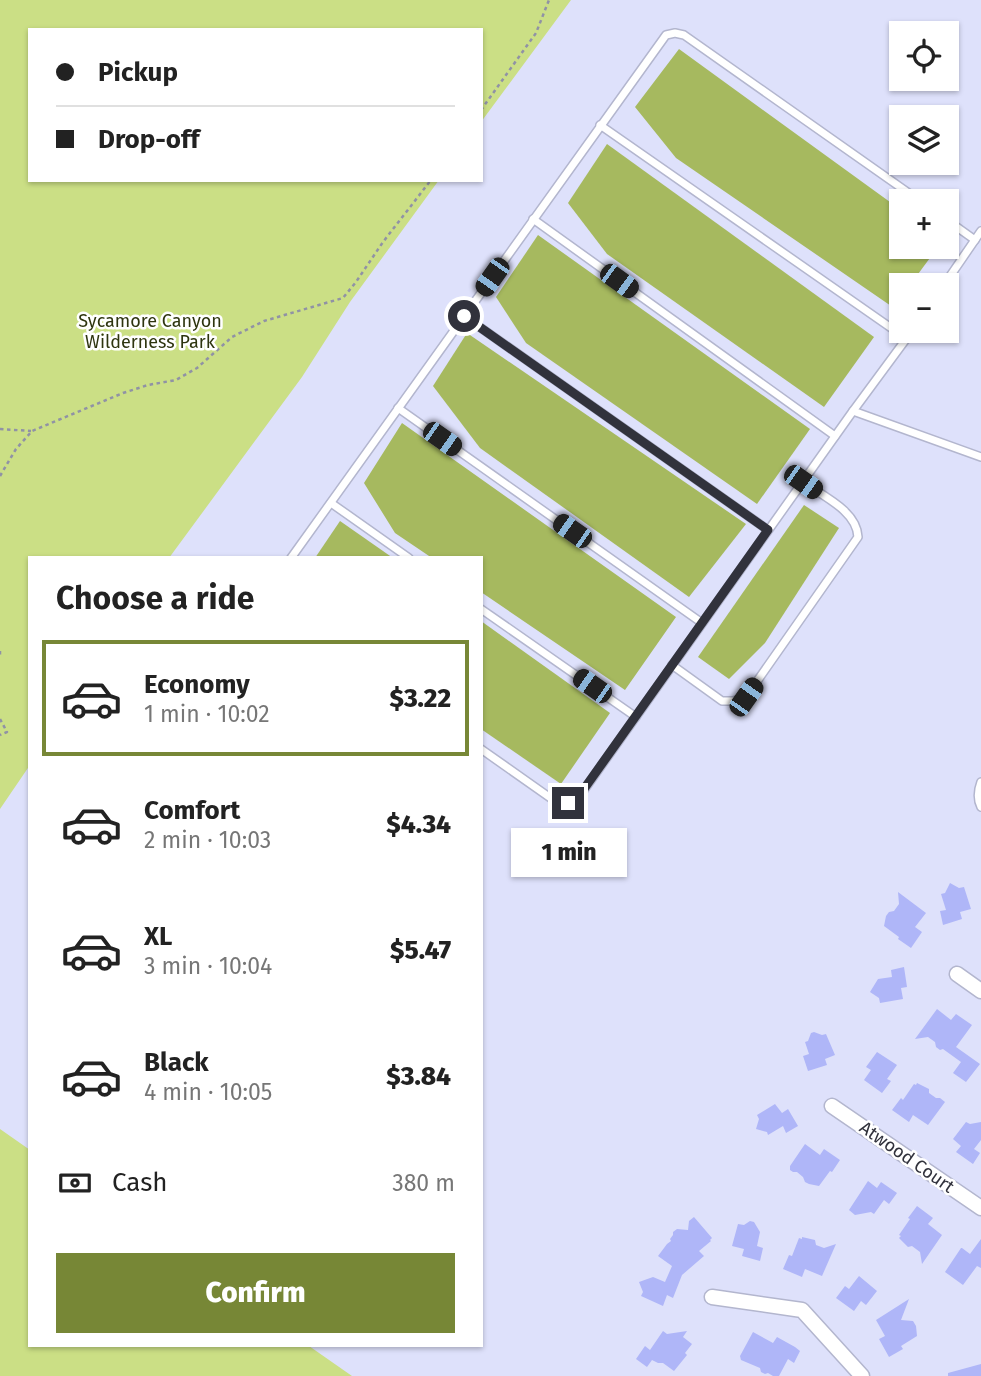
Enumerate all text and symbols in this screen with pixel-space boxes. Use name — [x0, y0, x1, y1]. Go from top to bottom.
map controls — [889, 21, 959, 343]
button: locate — [889, 21, 959, 91]
text: Pickup — [98, 57, 178, 88]
button: layers — [889, 105, 959, 175]
text: Drop-off — [98, 124, 200, 155]
button: + — [889, 189, 959, 259]
car — [472, 254, 513, 300]
car — [596, 260, 643, 302]
button: − — [889, 273, 959, 343]
route start — [448, 300, 480, 332]
park label: Sycamore Canyon Wilderness Park — [78, 310, 222, 353]
car — [419, 418, 466, 460]
car — [780, 461, 827, 503]
car — [549, 510, 596, 552]
text: Choose a ride — [56, 579, 254, 617]
car — [569, 665, 616, 707]
icon: car — [60, 667, 123, 730]
text: Economy — [144, 669, 250, 700]
car — [726, 674, 767, 720]
text: $3.22 — [389, 683, 451, 714]
text: 1 min · 10:02 — [144, 700, 270, 728]
route end — [552, 787, 584, 819]
icon: car — [60, 793, 123, 856]
text: Comfort — [144, 795, 240, 826]
text: $4.34 — [386, 809, 451, 840]
text: 2 min · 10:03 — [144, 826, 271, 854]
callout: 1 min — [510, 828, 626, 876]
text: 1 min — [541, 838, 597, 866]
icon: car — [60, 919, 123, 982]
text: XL — [144, 921, 172, 952]
text: $5.47 — [390, 935, 451, 966]
text: 3 min · 10:04 — [144, 952, 272, 980]
icon: car — [60, 1045, 123, 1108]
text: Black — [144, 1047, 209, 1078]
text: $3.84 — [386, 1061, 451, 1092]
text: 4 min · 10:05 — [144, 1078, 272, 1106]
street label: Atwood Court — [855, 1116, 959, 1198]
icon: cash — [56, 1164, 94, 1202]
text: Cash — [112, 1167, 168, 1198]
text: 380 m — [392, 1169, 455, 1197]
button: Confirm — [56, 1253, 455, 1333]

